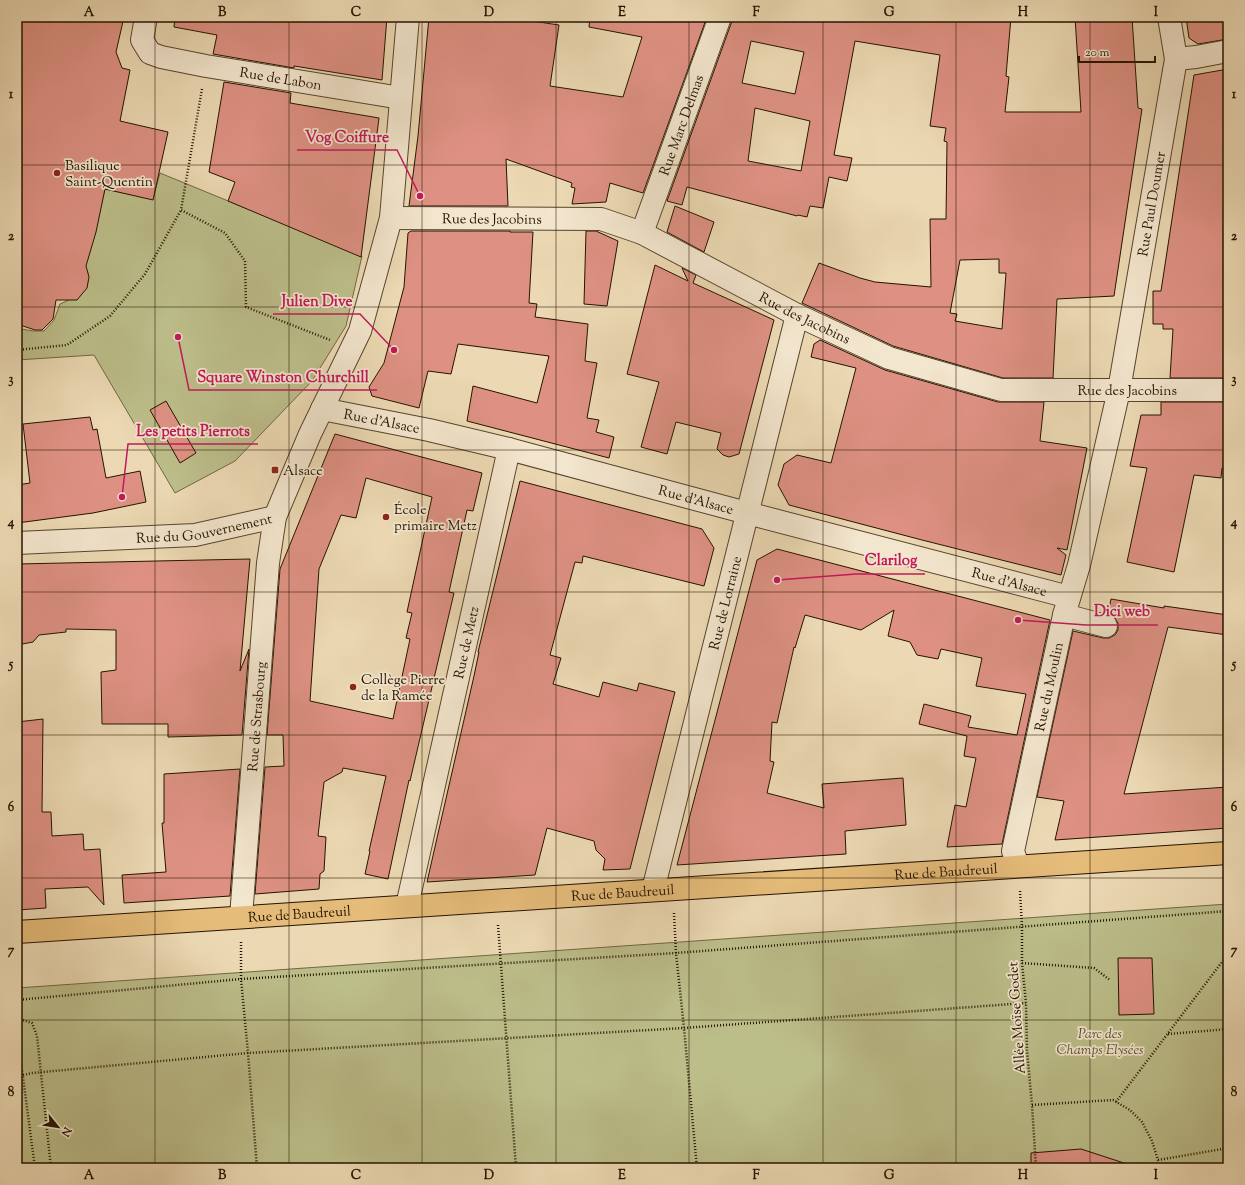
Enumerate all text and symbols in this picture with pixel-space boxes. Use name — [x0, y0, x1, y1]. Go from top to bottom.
text: A — [84, 4, 95, 22]
text: B — [218, 4, 227, 22]
text: C — [351, 4, 361, 22]
text: D — [484, 4, 494, 22]
text: E — [618, 4, 626, 22]
text: F — [752, 4, 760, 22]
text: G — [884, 4, 895, 22]
text: H — [1018, 4, 1029, 22]
text: I — [1154, 4, 1159, 22]
scale bar — [1079, 38, 1155, 64]
text: 20 m — [1085, 44, 1110, 62]
street label: Rue de Labon — [238, 64, 323, 97]
street label: Rue Marc Delmas — [656, 72, 710, 179]
text: 1 — [9, 86, 14, 104]
text: 1 — [1232, 86, 1237, 104]
callout: Vog Coiffure — [297, 123, 397, 150]
text: Vog Coiffure — [305, 128, 389, 149]
street label: Rue Paul Doumer — [1134, 149, 1172, 258]
place label: Basilique Saint-Quentin — [65, 157, 153, 193]
marker: Basilique Saint-Quentin — [52, 168, 62, 178]
street label: Rue des Jacobins — [442, 210, 542, 231]
text: 2 — [8, 228, 15, 246]
text: 2 — [1231, 228, 1238, 246]
callout: Julien Dive — [273, 287, 360, 314]
street label: Rue des Jacobins — [755, 289, 853, 351]
text: Julien Dive — [281, 292, 352, 313]
callout: Square Winston Churchill — [189, 363, 377, 390]
text: Square Winston Churchill — [197, 368, 370, 389]
text: 3 — [8, 371, 14, 389]
text: 3 — [1231, 371, 1237, 389]
street label: Rue des Jacobins — [1077, 382, 1177, 402]
street label: Rue d'Alsace — [342, 405, 421, 440]
callout: Les petits Pierrots — [128, 417, 258, 444]
text: Les petits Pierrots — [136, 422, 250, 443]
place label: Alsace — [283, 462, 323, 482]
marker: Alsace — [270, 465, 280, 475]
street label: Rue d'Alsace — [656, 482, 735, 521]
place label: École primaire Metz — [394, 501, 477, 537]
street label: Rue du Gouvernement — [136, 510, 275, 550]
marker: École primaire Metz — [381, 512, 391, 522]
text: 4 — [7, 514, 15, 532]
text: 4 — [1230, 514, 1238, 532]
callout: Clarilog — [856, 547, 925, 574]
text: Clarilog — [865, 551, 918, 572]
street label: Rue de Lorraine — [705, 554, 748, 652]
street label: Rue d'Alsace — [969, 564, 1049, 603]
callout: Dici web — [1086, 598, 1158, 625]
text: Dici web — [1094, 602, 1150, 623]
street label: Rue de Metz — [450, 605, 486, 681]
street label: Rue du Moulin — [1031, 641, 1070, 733]
text: 5 — [8, 656, 14, 674]
text: 5 — [1231, 656, 1237, 674]
street label: Rue de Strasbourg — [244, 661, 272, 772]
place label: Collège Pierre de la Ramée — [361, 671, 445, 707]
marker: Collège Pierre de la Ramée — [348, 682, 358, 692]
text: 6 — [8, 799, 15, 817]
text: 6 — [1231, 799, 1238, 817]
street label: Rue de Baudreuil — [894, 860, 998, 887]
street label: Rue de Baudreuil — [571, 881, 675, 908]
street label: Rue de Baudreuil — [247, 902, 352, 929]
text: 7 — [8, 942, 15, 960]
text: 7 — [1231, 942, 1238, 960]
street label: Allée Moïse Godet — [1004, 961, 1032, 1075]
park label: Parc des Champs Elysées — [1056, 1025, 1144, 1061]
text: 8 — [8, 1084, 15, 1102]
text: 8 — [1231, 1084, 1238, 1102]
north arrow — [38, 1107, 78, 1147]
text: N — [57, 1123, 75, 1139]
text: A — [84, 1167, 95, 1185]
text: B — [218, 1167, 227, 1185]
text: C — [351, 1167, 361, 1185]
text: D — [484, 1167, 494, 1185]
text: E — [618, 1167, 626, 1185]
text: F — [752, 1167, 760, 1185]
text: G — [884, 1167, 895, 1185]
text: H — [1018, 1167, 1029, 1185]
text: I — [1154, 1167, 1159, 1185]

